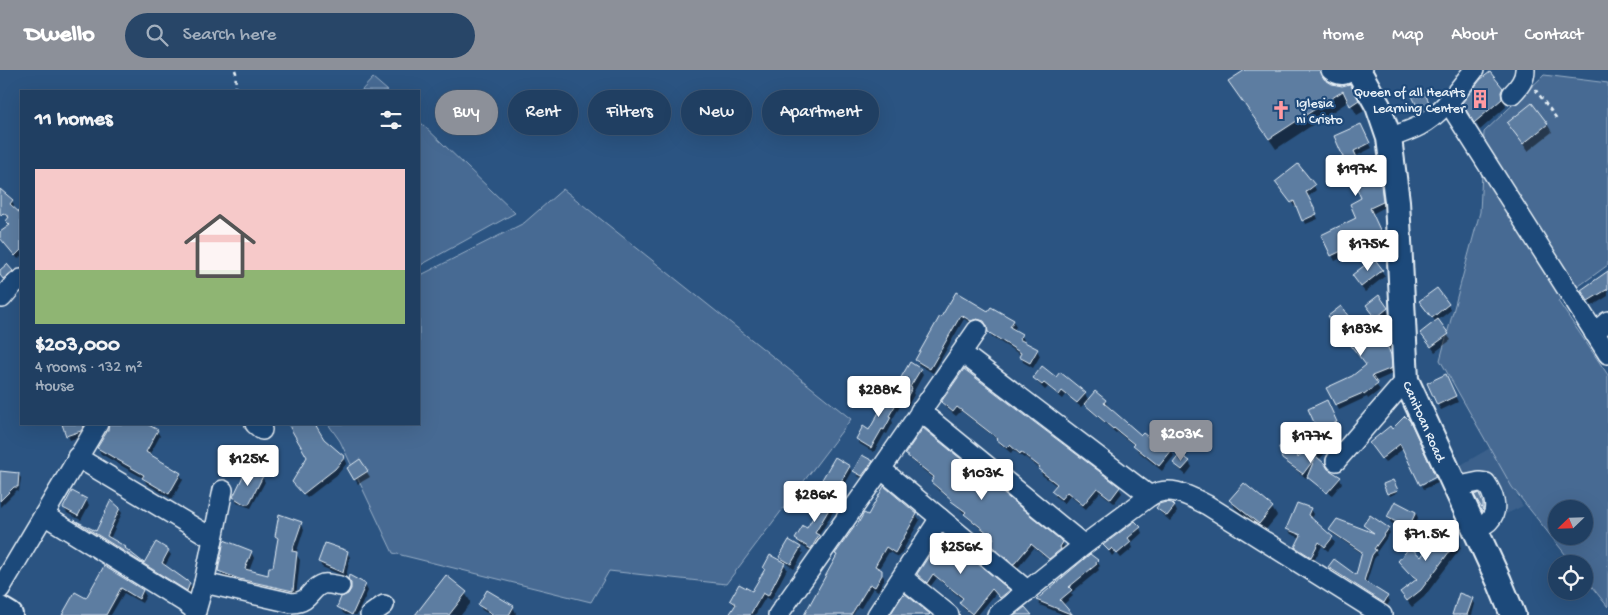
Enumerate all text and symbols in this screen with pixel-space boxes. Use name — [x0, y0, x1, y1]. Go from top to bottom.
search box — [125, 13, 475, 58]
text: Dwello — [25, 21, 95, 50]
icon: search — [143, 21, 171, 49]
text: Search here — [183, 24, 276, 47]
text: Home — [1322, 25, 1364, 46]
text: Map — [1392, 25, 1423, 46]
text: About — [1451, 25, 1497, 46]
text: Contact — [1525, 25, 1583, 46]
place label: Queen of all Hearts Learning Center — [1354, 85, 1466, 118]
building icon: Queen of all Hearts Learning Center — [1469, 88, 1491, 110]
chip: Buy — [435, 90, 498, 135]
chip: Rent — [508, 90, 578, 135]
chip: Filters — [588, 90, 671, 135]
chip: New — [681, 90, 752, 135]
chip: Apartment — [762, 90, 879, 135]
place label: Iglesia ni Cristo — [1296, 96, 1343, 129]
church icon: Iglesia ni Cristo — [1270, 99, 1292, 121]
icon: filters — [377, 106, 405, 134]
text: 11 homes — [35, 108, 113, 133]
pin: $197K — [1321, 154, 1391, 197]
text: $197K — [1337, 161, 1375, 180]
icon: home — [175, 201, 265, 291]
pin: $175K — [1333, 230, 1403, 272]
text: $175K — [1348, 236, 1388, 255]
pin: $183K — [1326, 314, 1396, 357]
text: $183K — [1341, 321, 1381, 340]
text: $203,000 — [35, 334, 120, 359]
text: 4 rooms · 132 m² — [35, 359, 143, 378]
pin: $288K — [844, 376, 914, 418]
text: House — [35, 378, 74, 397]
street label: Canitoan Road — [1397, 379, 1449, 467]
text: $288K — [858, 382, 900, 401]
pin: $203K — [1146, 420, 1216, 462]
pin: $177K — [1276, 422, 1346, 464]
text: $203K — [1160, 426, 1202, 445]
text: $177K — [1291, 428, 1331, 447]
pin: $125K — [213, 444, 283, 487]
text: $125K — [229, 451, 267, 470]
pin: $103K — [947, 458, 1017, 501]
text: $103K — [962, 465, 1002, 484]
pin: $286K — [780, 480, 850, 523]
text: $286K — [795, 487, 835, 506]
north arrow — [1548, 500, 1592, 545]
map controls — [1548, 500, 1593, 600]
pin: $71.5K — [1385, 520, 1467, 562]
text: $71.5K — [1404, 526, 1448, 545]
pin: $256K — [926, 532, 996, 575]
text: $256K — [941, 539, 981, 558]
button: locate — [1548, 555, 1593, 600]

